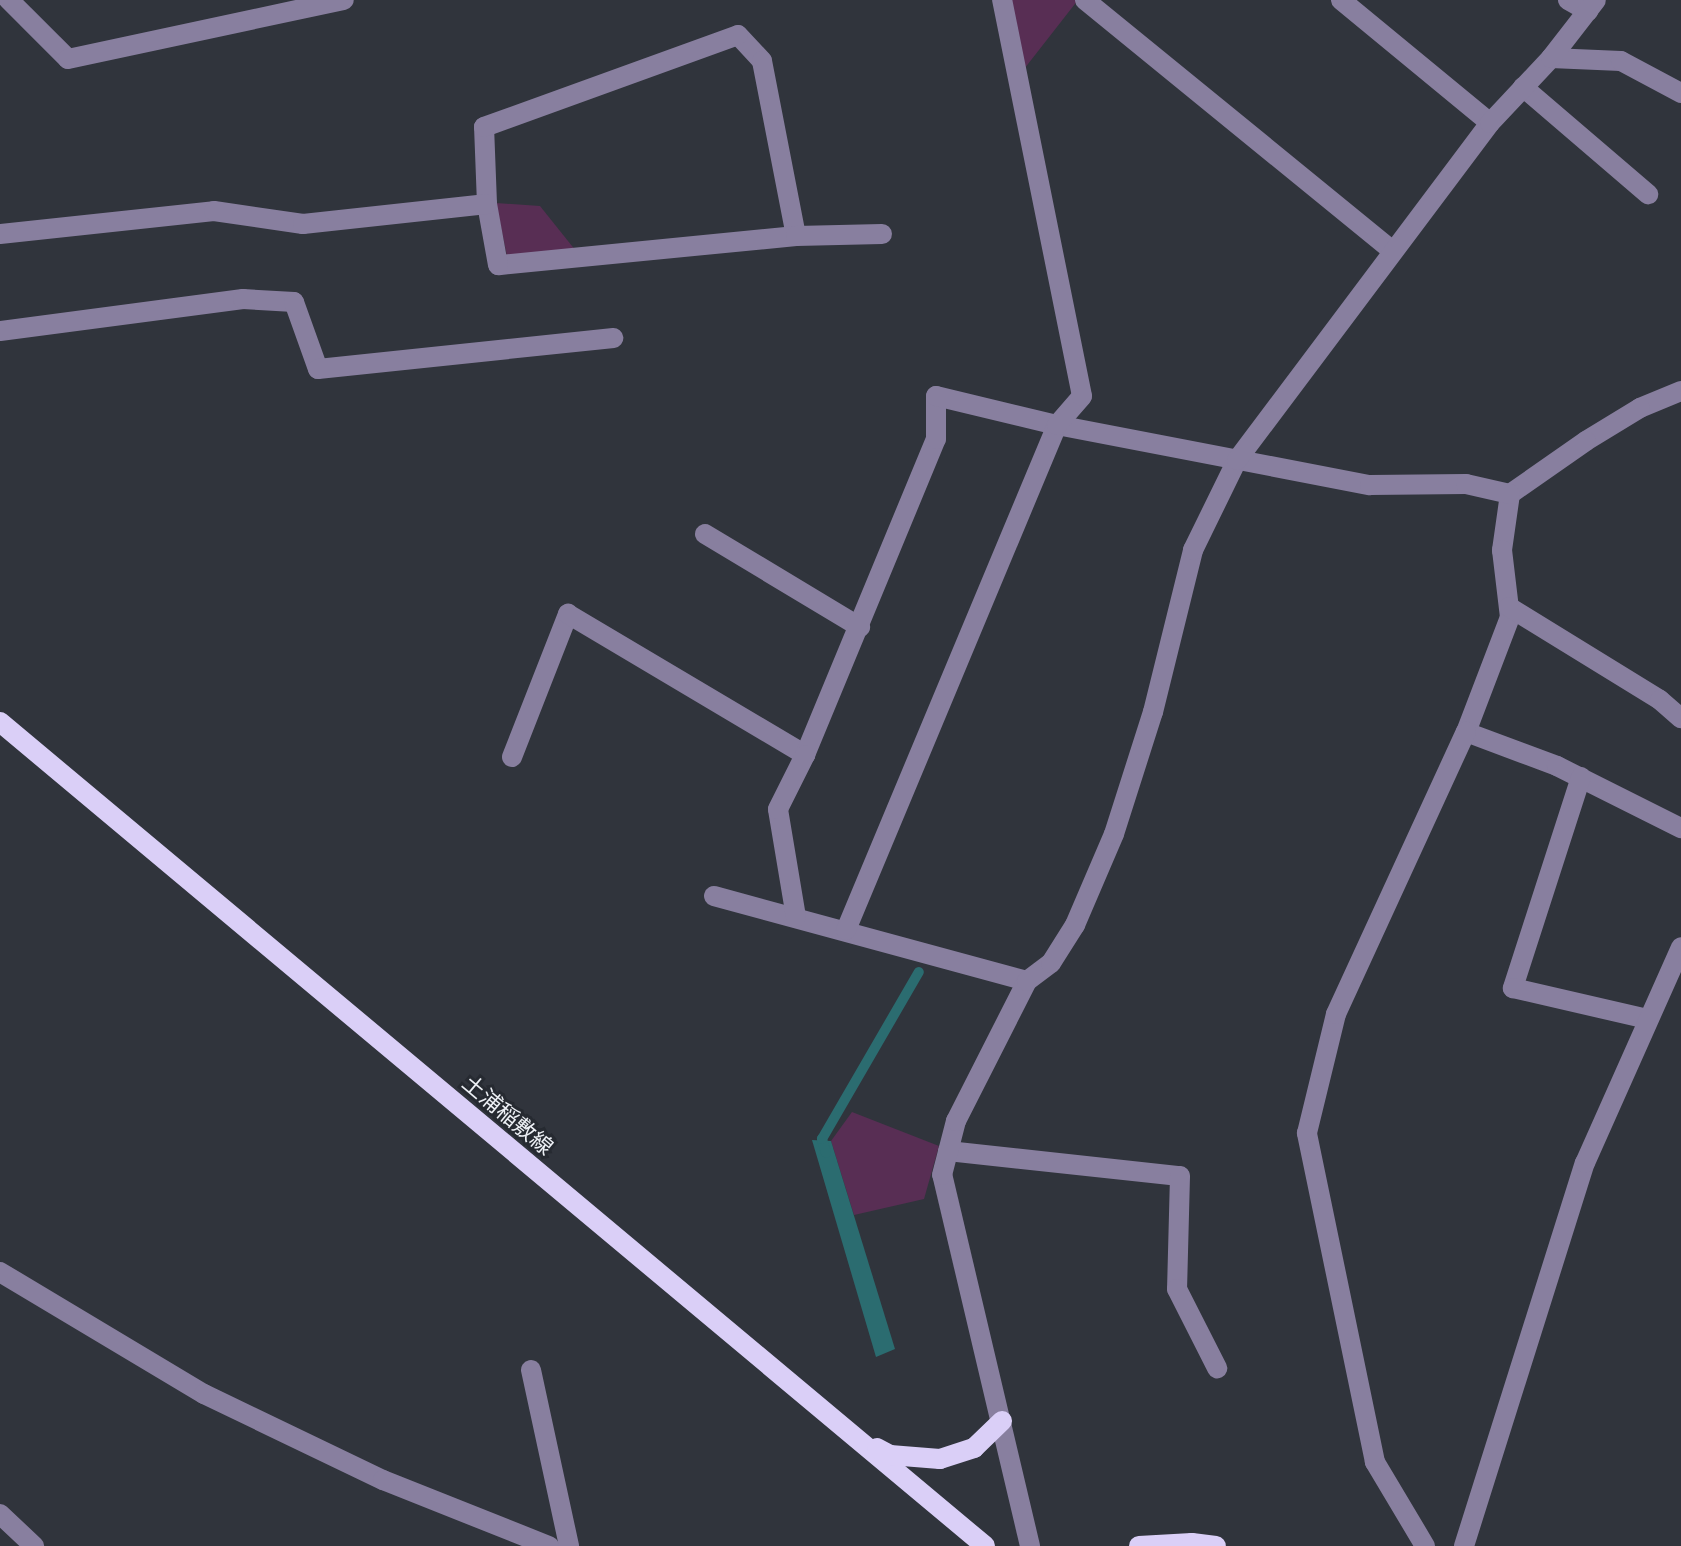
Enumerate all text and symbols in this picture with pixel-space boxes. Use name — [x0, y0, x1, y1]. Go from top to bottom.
street label: 土浦稲敷線 — [456, 1071, 558, 1161]

